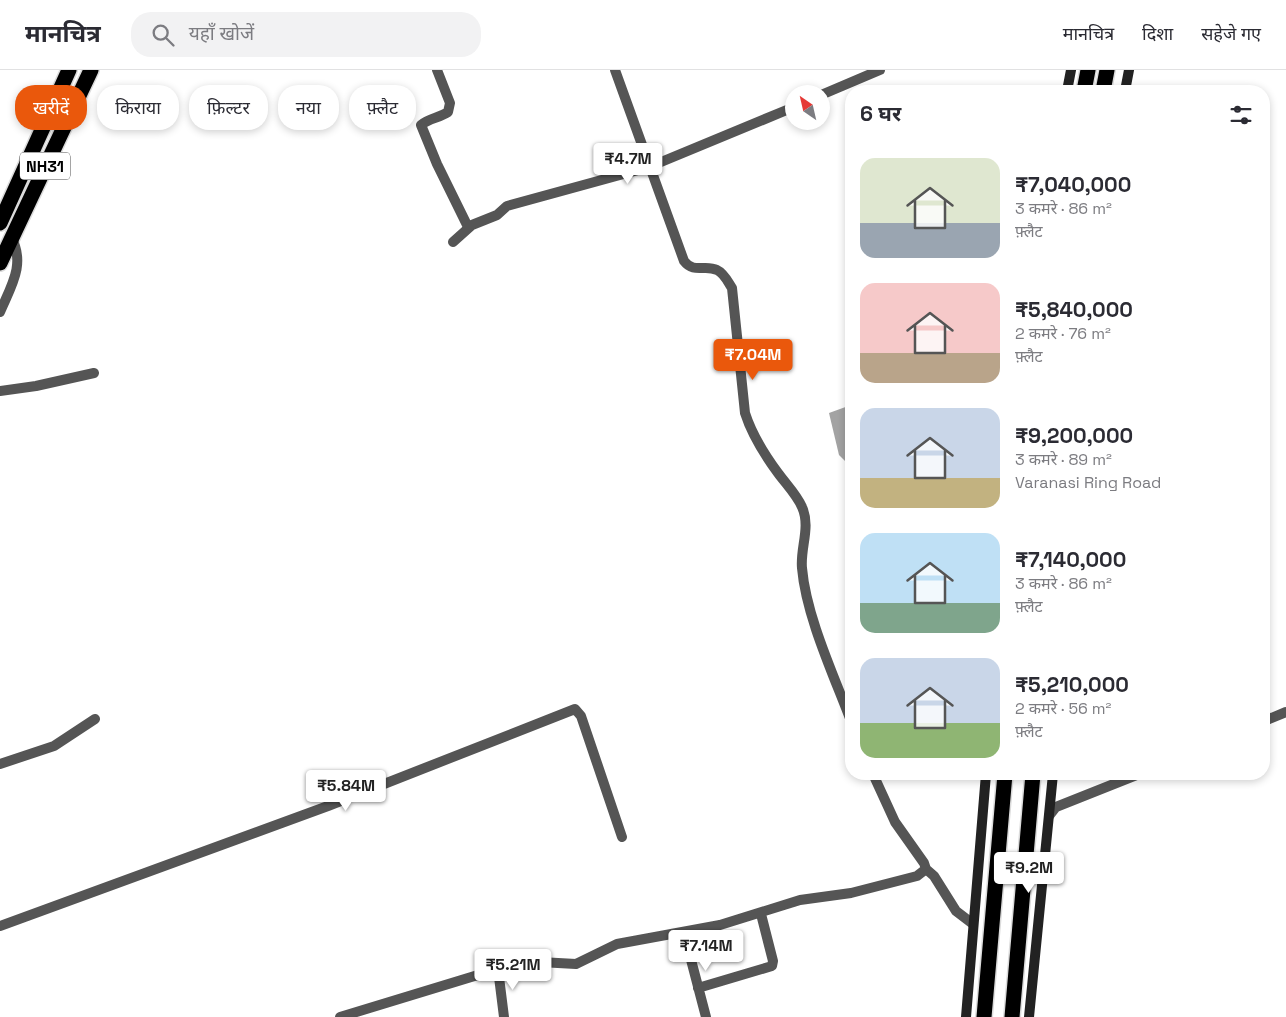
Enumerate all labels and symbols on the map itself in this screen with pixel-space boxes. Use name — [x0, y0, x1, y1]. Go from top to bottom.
north arrow — [785, 85, 830, 130]
pin: ₹4.7M — [593, 142, 663, 185]
road number: NH31 — [20, 152, 70, 180]
pin: ₹7.04M — [712, 338, 794, 381]
pin: ₹5.84M — [305, 770, 387, 812]
pin: ₹9.2M — [994, 852, 1064, 894]
pin: ₹7.14M — [665, 930, 747, 972]
pin: ₹5.21M — [472, 948, 554, 991]

